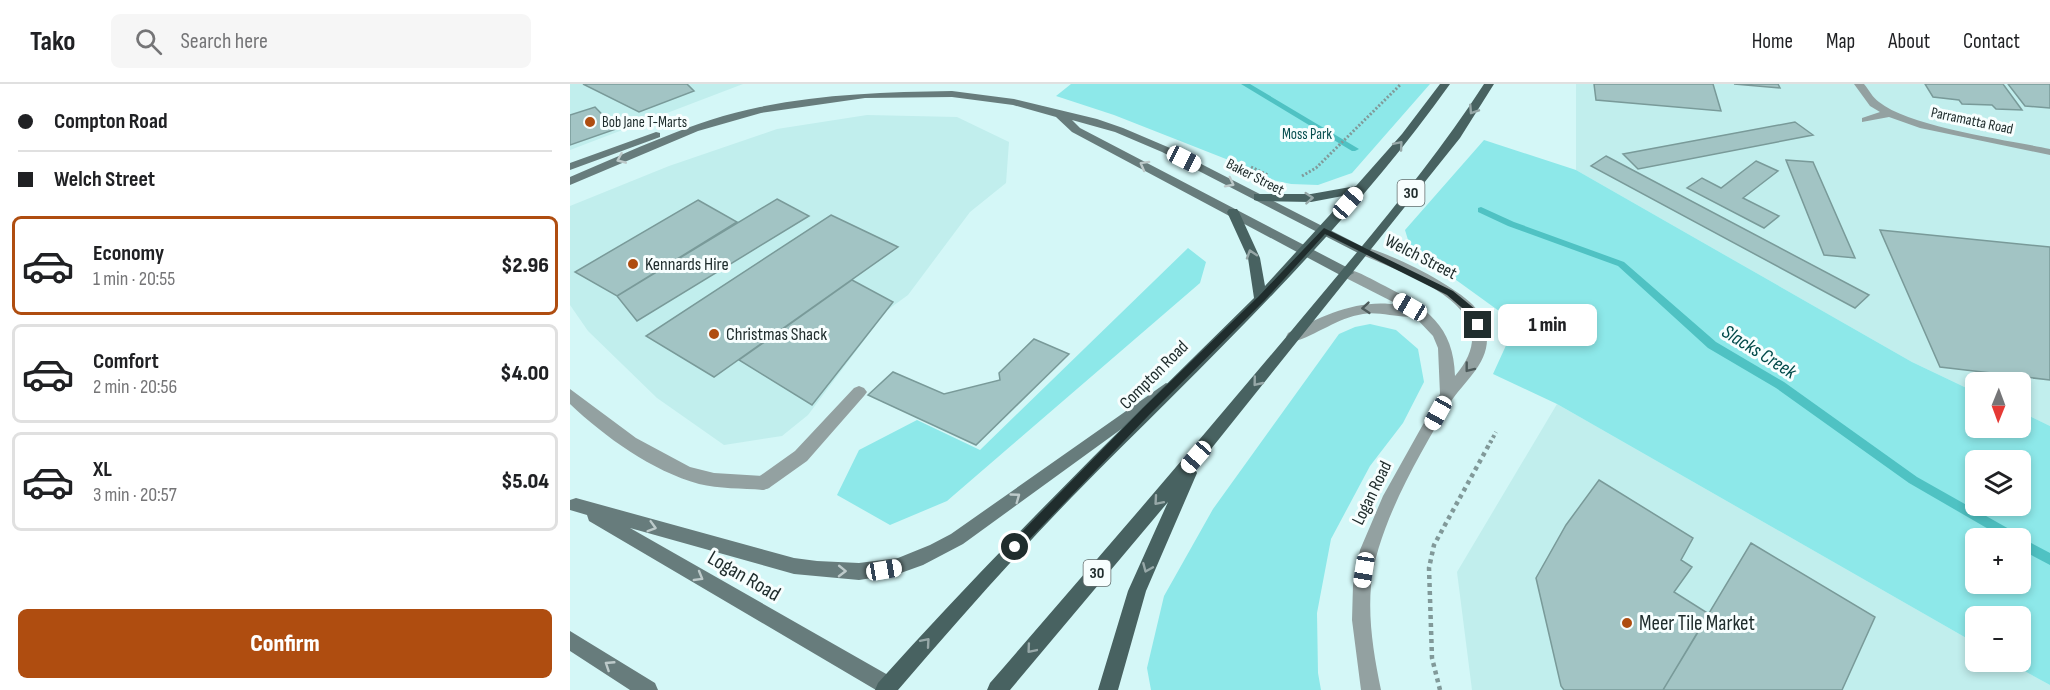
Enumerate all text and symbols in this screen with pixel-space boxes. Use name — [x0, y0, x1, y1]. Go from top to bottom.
search box — [111, 14, 531, 68]
text: Tako — [30, 25, 75, 58]
icon: search — [132, 25, 165, 58]
text: Search here — [180, 28, 268, 55]
text: Home — [1752, 29, 1793, 54]
text: Map — [1826, 29, 1855, 54]
text: About — [1888, 29, 1930, 54]
text: Contact — [1963, 29, 2020, 54]
one-way arrow — [1469, 103, 1480, 114]
street label: Parramatta Road — [1929, 103, 2015, 139]
text: Compton Road — [54, 108, 168, 135]
place label: Bob Jane T-Marts — [602, 113, 687, 132]
marker: Bob Jane T-Marts — [583, 115, 597, 129]
park label: Moss Park — [1282, 125, 1332, 144]
one-way arrow — [1392, 141, 1403, 152]
car — [1164, 143, 1204, 175]
one-way arrow — [616, 152, 627, 164]
street label: Baker Street — [1223, 154, 1287, 200]
one-way arrow — [1139, 161, 1150, 173]
text: Welch Street — [54, 166, 155, 193]
one-way arrow — [1224, 176, 1235, 187]
road number: 30 — [1398, 180, 1424, 206]
car — [1329, 184, 1367, 222]
one-way arrow — [1305, 191, 1314, 204]
street label: Welch Street — [1382, 230, 1461, 284]
icon: car — [21, 239, 75, 293]
text: Economy — [93, 240, 164, 267]
one-way arrow — [1246, 249, 1258, 260]
text: $2.96 — [501, 252, 549, 279]
place label: Kennards Hire — [645, 254, 729, 275]
marker: Kennards Hire — [626, 257, 640, 271]
text: 1 min · 20:55 — [93, 267, 175, 291]
car — [1390, 290, 1430, 324]
one-way arrow — [1362, 301, 1371, 314]
callout: 1 min — [1499, 304, 1598, 346]
route end — [1464, 311, 1491, 338]
text: 1 min — [1528, 313, 1567, 337]
water label: Slacks Creek — [1717, 320, 1801, 385]
place label: Christmas Shack — [726, 324, 827, 345]
marker: Christmas Shack — [707, 327, 721, 341]
street label: Compton Road — [1115, 336, 1193, 414]
icon: car — [21, 347, 75, 401]
text: Comfort — [93, 348, 159, 375]
text: $4.00 — [500, 360, 549, 387]
one-way arrow — [1465, 361, 1476, 372]
north arrow — [1965, 372, 2031, 438]
map controls — [1965, 372, 2031, 672]
text: 2 min · 20:56 — [93, 375, 177, 399]
one-way arrow — [1253, 375, 1264, 386]
car — [1421, 393, 1455, 433]
car — [1177, 438, 1215, 476]
button: layers — [1965, 450, 2031, 516]
icon: car — [21, 455, 75, 509]
text: XL — [93, 456, 112, 483]
street label: Logan Road — [1348, 458, 1396, 528]
text: $5.04 — [501, 468, 549, 495]
text: 3 min · 20:57 — [93, 483, 177, 507]
one-way arrow — [1010, 493, 1021, 504]
one-way arrow — [1154, 494, 1165, 505]
one-way arrow — [647, 520, 657, 532]
button: + — [1965, 528, 2031, 594]
route start — [1001, 533, 1028, 560]
street label: Logan Road — [703, 545, 785, 607]
car — [1352, 551, 1376, 589]
car — [865, 558, 903, 582]
road number: 30 — [1084, 560, 1110, 586]
one-way arrow — [1142, 561, 1154, 572]
one-way arrow — [837, 565, 846, 577]
one-way arrow — [693, 570, 703, 581]
button: − — [1965, 606, 2031, 672]
button: Confirm — [18, 609, 552, 678]
place label: Meer Tile Market — [1639, 611, 1755, 636]
marker: Meer Tile Market — [1620, 616, 1634, 630]
one-way arrow — [919, 638, 930, 649]
one-way arrow — [1028, 642, 1039, 653]
one-way arrow — [605, 661, 616, 672]

